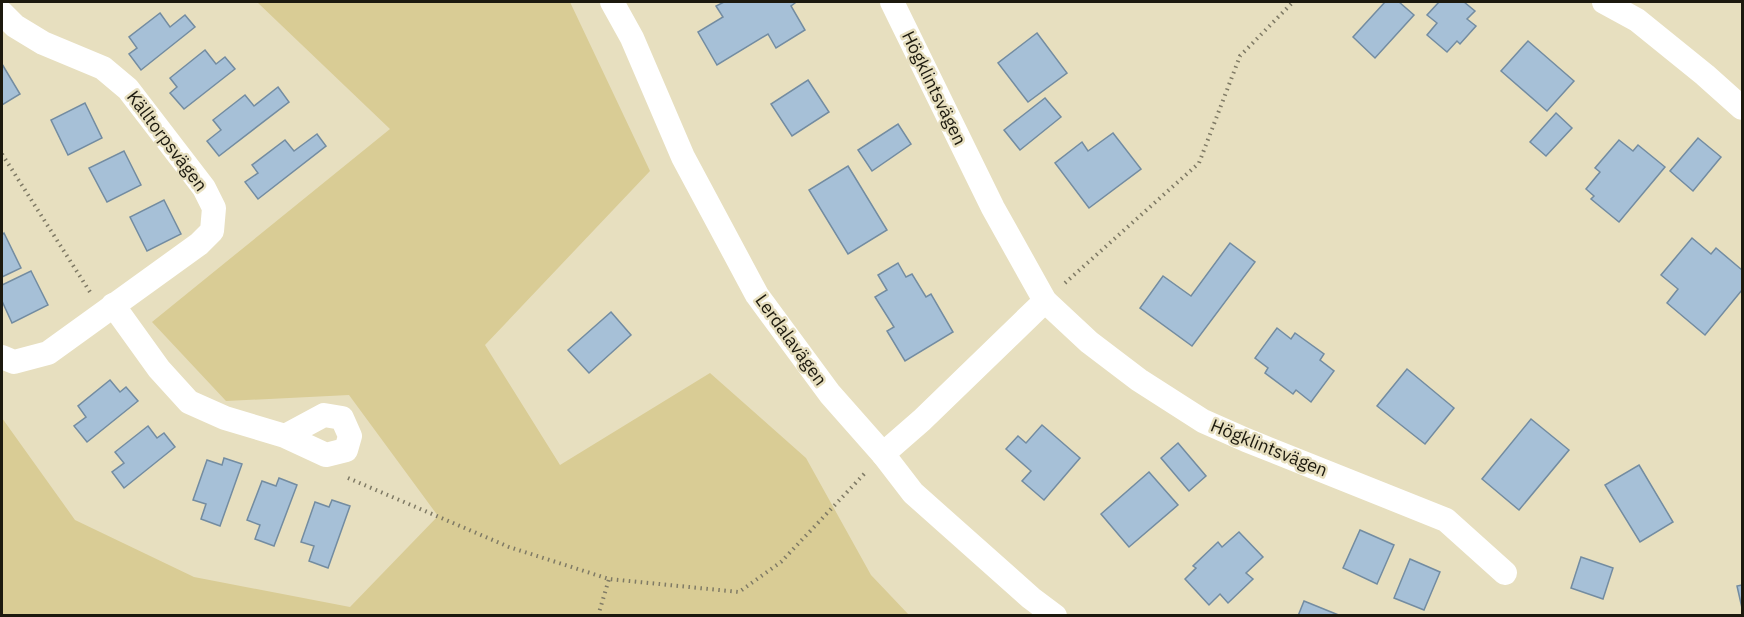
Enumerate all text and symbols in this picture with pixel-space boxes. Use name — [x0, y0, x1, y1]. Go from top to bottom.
street label: Högklintsvägen — [897, 27, 972, 149]
street label: Källtorpsvägen — [122, 86, 213, 196]
street label: Lerdalavägen — [751, 289, 832, 390]
street label: Högklintsvägen — [1207, 414, 1331, 481]

